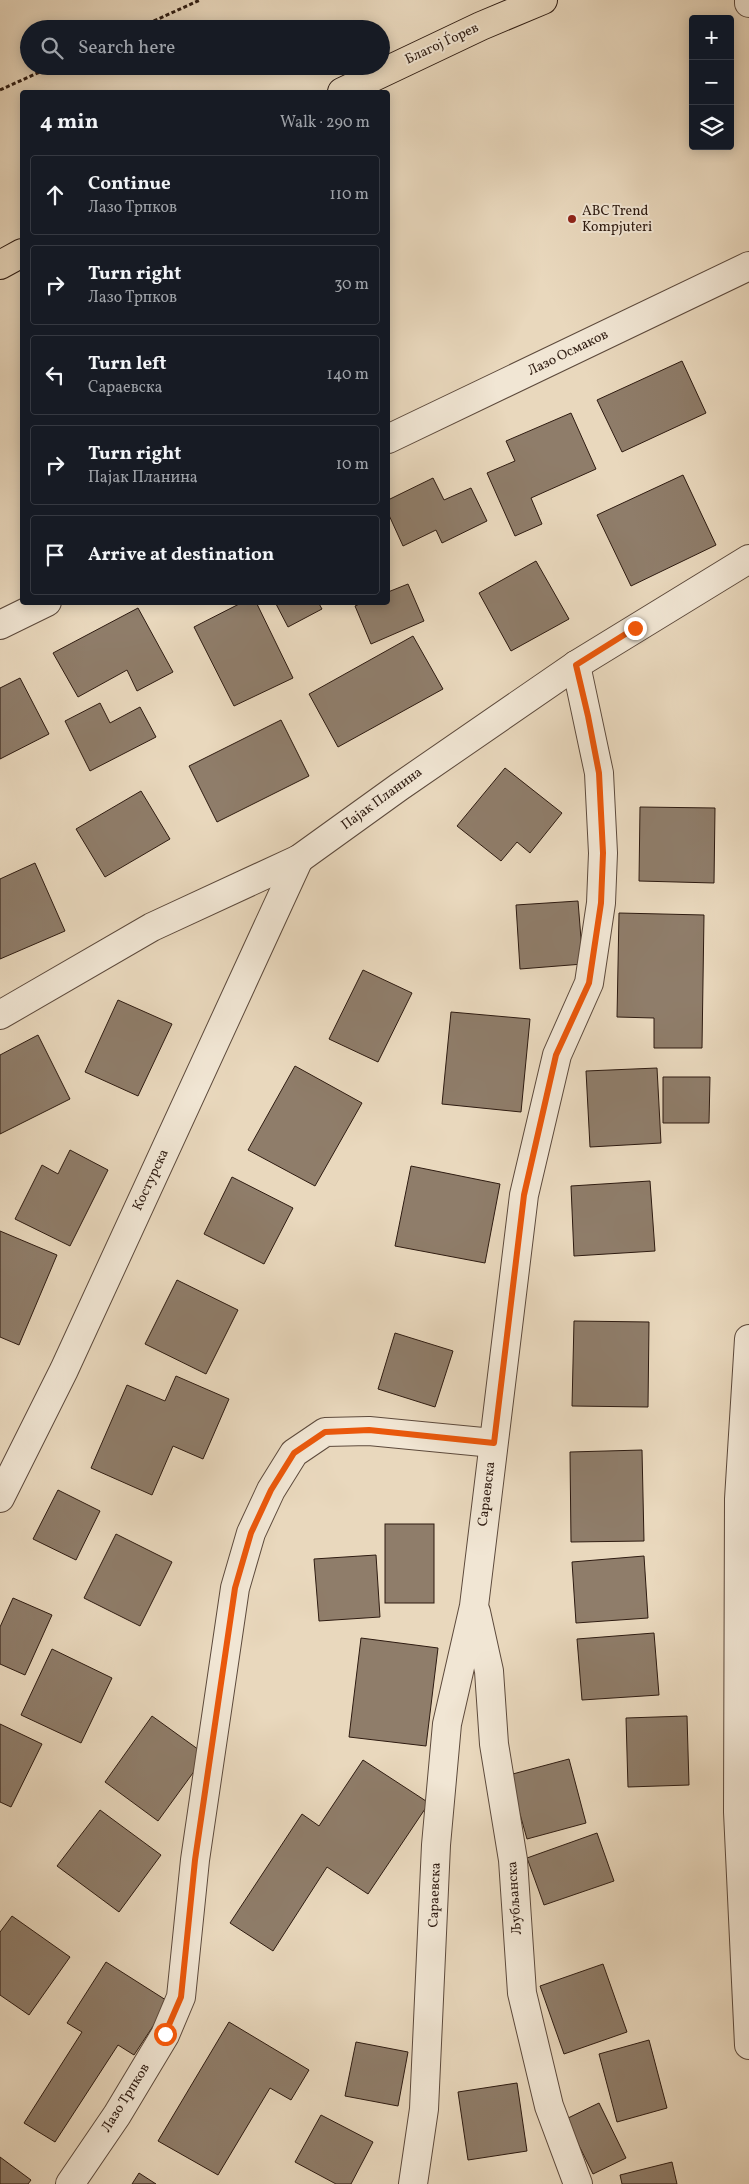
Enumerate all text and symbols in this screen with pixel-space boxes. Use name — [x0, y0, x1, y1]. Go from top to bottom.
map controls — [689, 15, 734, 150]
button: + — [689, 15, 734, 60]
street label: Благој Ѓорев — [402, 18, 482, 69]
search box — [20, 20, 390, 75]
icon: search — [38, 34, 66, 62]
text: Search here — [78, 35, 175, 61]
button: − — [689, 60, 734, 105]
button: layers — [689, 105, 734, 150]
text: 4 min — [40, 108, 99, 137]
text: Walk · 290 m — [280, 112, 370, 134]
text: Continue — [88, 171, 171, 197]
icon: ahead — [41, 181, 69, 209]
text: 110 m — [330, 184, 369, 206]
text: Лазо Трпков — [88, 197, 177, 219]
place label: ABC Trend Kompjuteri — [582, 202, 652, 237]
marker: ABC Trend Kompjuteri — [566, 213, 578, 225]
text: Turn right — [88, 261, 181, 287]
icon: right — [41, 271, 69, 299]
text: 30 m — [334, 274, 369, 296]
text: Лазо Трпков — [88, 287, 177, 309]
street label: Лазо Осмаков — [524, 325, 612, 381]
text: Turn left — [88, 351, 167, 377]
icon: left — [41, 361, 69, 389]
text: 140 m — [327, 364, 369, 386]
text: Сараевска — [88, 377, 162, 399]
text: Turn right — [88, 441, 181, 467]
icon: right — [41, 451, 69, 479]
text: 10 m — [336, 454, 369, 476]
text: Пајак Планина — [88, 467, 198, 489]
icon: arrive — [41, 541, 69, 569]
text: Arrive at destination — [88, 542, 274, 568]
route end — [624, 617, 647, 640]
street label: Пајак Планина — [338, 763, 426, 835]
street label: Костурска — [128, 1146, 174, 1214]
street label: Сараевска — [474, 1461, 500, 1527]
street label: Љубљанска — [503, 1860, 527, 1935]
street label: Сараевска — [424, 1862, 446, 1928]
route start — [154, 2023, 177, 2046]
street label: Лазо Трпков — [97, 2060, 155, 2136]

